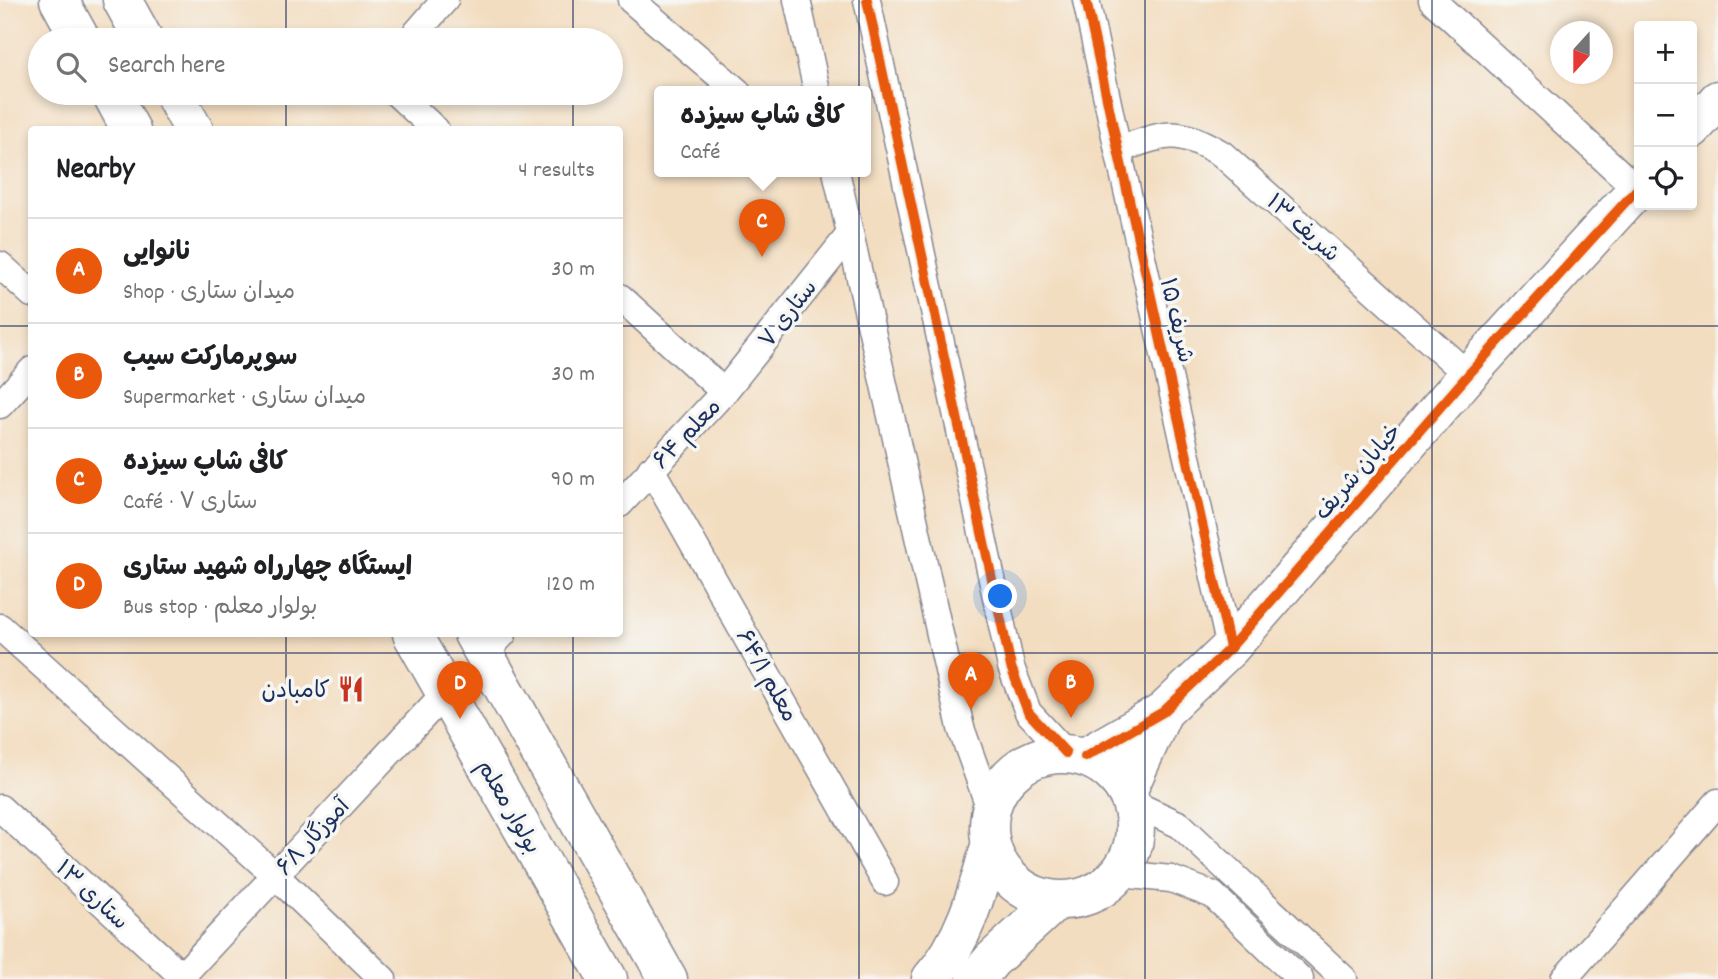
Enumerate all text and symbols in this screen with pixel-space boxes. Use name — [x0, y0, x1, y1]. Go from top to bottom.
north arrow — [1550, 21, 1613, 84]
map controls — [1634, 21, 1697, 210]
button: + — [1634, 21, 1697, 84]
search box — [28, 28, 623, 105]
icon: search — [52, 48, 90, 86]
text: Search here — [108, 48, 226, 85]
button: − — [1634, 84, 1697, 147]
popup — [654, 86, 871, 177]
text: کافی شاپ سیزده — [680, 99, 845, 136]
text: Café — [680, 137, 720, 170]
button: locate — [1634, 147, 1697, 210]
text: Nearby — [56, 150, 134, 193]
text: 4 results — [518, 155, 595, 188]
street label: شریف ۱۳ — [1258, 188, 1346, 272]
pin: C — [739, 199, 785, 257]
text: نانوایی — [123, 235, 192, 272]
text: A — [73, 254, 85, 287]
text: 30 m — [551, 254, 595, 287]
street label: ستاری ۷ — [753, 274, 827, 356]
street label: شریف ۱۵ — [1149, 275, 1200, 366]
text: Shop · میدان ستاری — [123, 277, 295, 310]
text: سوپرمارکت سیب — [123, 340, 297, 377]
text: B — [74, 359, 84, 392]
text: 30 m — [551, 359, 595, 392]
text: Supermarket · میدان ستاری — [123, 382, 366, 415]
street label: معلم ۶۴ — [646, 393, 731, 478]
street label: خیابان شریف — [1308, 418, 1411, 529]
text: کافی شاپ سیزده — [123, 445, 288, 482]
text: C — [73, 464, 85, 497]
text: 90 m — [551, 464, 595, 497]
text: Café · ستاری ۷ — [123, 487, 258, 520]
text: ایستگاه چهارراه شهید ستاری — [123, 550, 412, 587]
text: D — [73, 569, 85, 602]
text: 120 m — [546, 569, 595, 602]
your location — [983, 579, 1017, 613]
text: Bus stop · بولوار معلم — [123, 592, 318, 625]
street label: معلم ۶۴/۱ — [726, 624, 804, 729]
pin: A — [948, 652, 994, 710]
pin: B — [1048, 660, 1094, 718]
pin: D — [437, 661, 483, 719]
restaurant icon: کامبادن — [336, 674, 366, 704]
place label: کامبادن — [262, 676, 330, 709]
street label: بولوار معلم — [467, 754, 547, 861]
street label: آموزگار ۶۸ — [270, 791, 360, 885]
street label: ستاری ۱۳ — [47, 854, 135, 939]

